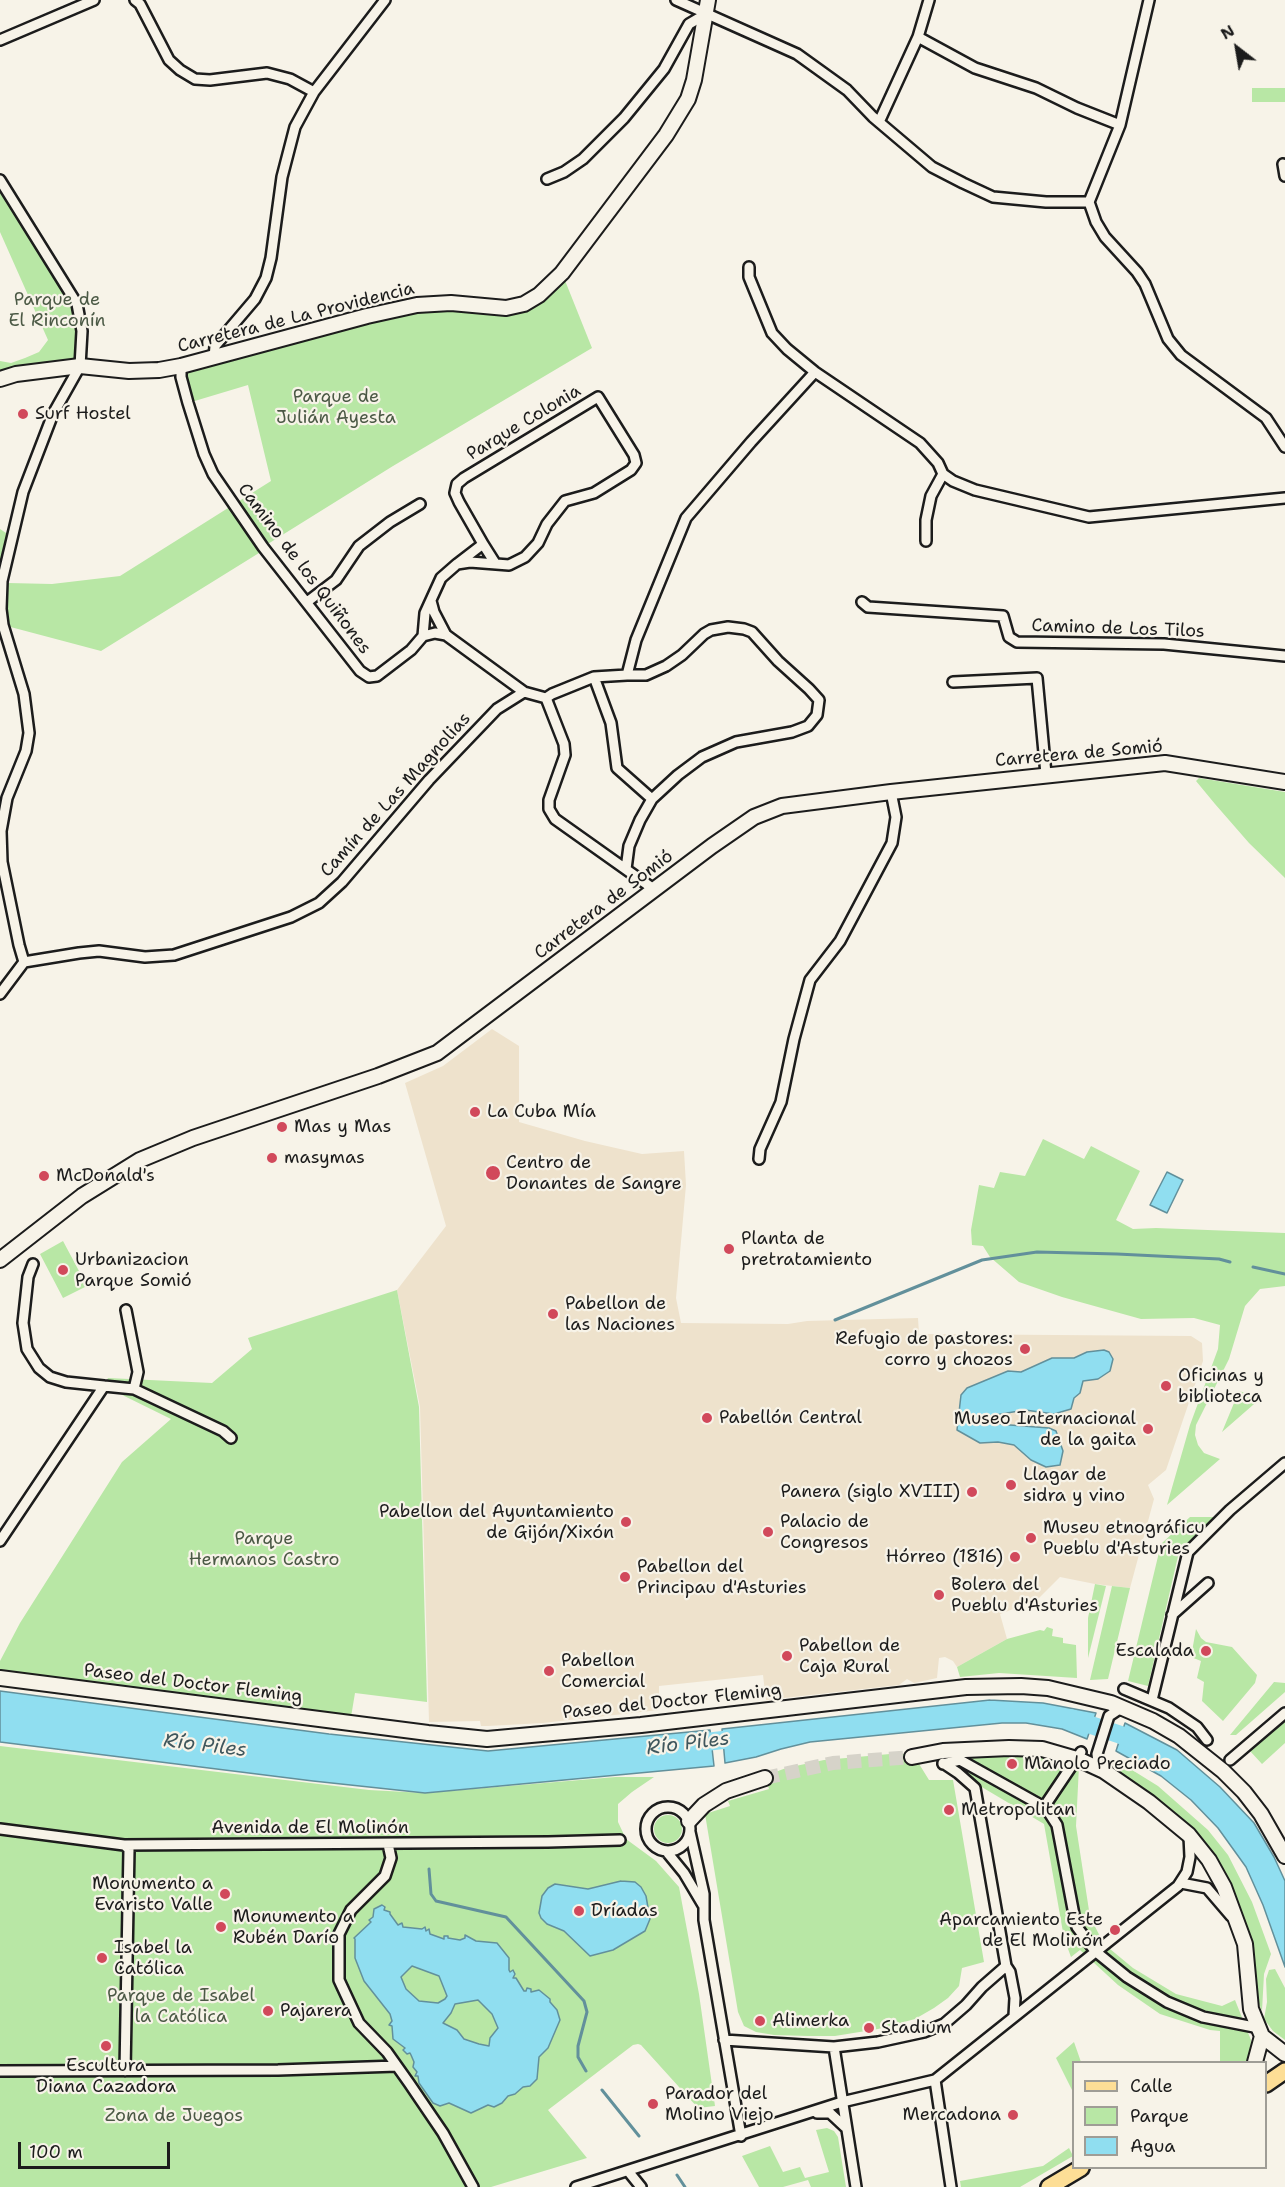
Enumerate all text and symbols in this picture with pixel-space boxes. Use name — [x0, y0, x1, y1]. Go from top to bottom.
north arrow — [1207, 18, 1267, 78]
text: N — [1217, 20, 1238, 44]
street label: Carretera de La Providencia — [175, 278, 417, 358]
park label: Parque de El Rinconín — [9, 289, 105, 332]
street label: Parque Colonia — [463, 380, 585, 466]
park label: Parque de Julián Ayesta — [276, 386, 396, 428]
place label: Surf Hostel — [35, 403, 131, 425]
marker: Surf Hostel — [16, 407, 30, 421]
street label: Camino de los Quiñones — [233, 479, 375, 659]
street label: Camino de Los Tilos — [1031, 615, 1205, 643]
street label: Camín de Las Magnolias — [316, 708, 476, 882]
street label: Carretera de Somió — [994, 736, 1164, 772]
street label: Carretera de Somió — [530, 846, 678, 964]
place label: La Cuba Mía — [487, 1101, 596, 1123]
marker: La Cuba Mía — [468, 1105, 482, 1119]
place label: Mas y Mas — [294, 1116, 391, 1138]
marker: Mas y Mas — [275, 1120, 289, 1134]
place label: masymas — [284, 1147, 365, 1169]
marker: masymas — [265, 1151, 279, 1165]
place label: Centro de Donantes de Sangre — [506, 1152, 682, 1194]
marker: Centro de Donantes de Sangre — [484, 1164, 502, 1182]
place label: McDonald's — [56, 1165, 155, 1187]
marker: McDonald's — [37, 1169, 51, 1183]
place label: Planta de pretratamiento — [741, 1228, 872, 1270]
marker: Planta de pretratamiento — [722, 1242, 736, 1256]
place label: Urbanizacion Parque Somió — [75, 1249, 192, 1292]
marker: Urbanizacion Parque Somió — [56, 1263, 70, 1277]
place label: Pabellon de las Naciones — [565, 1293, 675, 1336]
marker: Pabellon de las Naciones — [546, 1307, 560, 1321]
place label: Refugio de pastores: corro y chozos — [835, 1328, 1013, 1370]
marker: Refugio de pastores: corro y chozos — [1018, 1342, 1032, 1356]
place label: Oficinas y biblioteca — [1178, 1365, 1264, 1408]
marker: Oficinas y biblioteca — [1159, 1379, 1173, 1393]
place label: Pabellón Central — [719, 1407, 862, 1429]
place label: Museo Internacional de la gaita — [954, 1408, 1136, 1450]
marker: Pabellón Central — [700, 1411, 714, 1425]
marker: Museo Internacional de la gaita — [1141, 1422, 1155, 1436]
place label: Llagar de sidra y vino — [1023, 1464, 1125, 1506]
marker: Llagar de sidra y vino — [1004, 1478, 1018, 1492]
place label: Panera (siglo XVIII) — [780, 1481, 960, 1503]
marker: Panera (siglo XVIII) — [965, 1485, 979, 1499]
place label: Pabellon del Ayuntamiento de Gijón/Xixón — [379, 1501, 614, 1544]
place label: Palacio de Congresos — [780, 1511, 869, 1553]
marker: Pabellon del Ayuntamiento de Gijón/Xixón — [619, 1515, 633, 1529]
place label: Museu etnográficu Pueblu d'Asturies — [1043, 1517, 1205, 1559]
marker: Palacio de Congresos — [761, 1525, 775, 1539]
park label: Parque Hermanos Castro — [189, 1528, 339, 1570]
marker: Museu etnográficu Pueblu d'Asturies — [1024, 1531, 1038, 1545]
place label: Hórreo (1816) — [886, 1546, 1003, 1568]
marker: Hórreo (1816) — [1008, 1550, 1022, 1564]
place label: Pabellon del Principau d'Asturies — [637, 1556, 807, 1598]
marker: Pabellon del Principau d'Asturies — [618, 1570, 632, 1584]
place label: Bolera del Pueblu d'Asturies — [951, 1574, 1098, 1616]
marker: Bolera del Pueblu d'Asturies — [932, 1588, 946, 1602]
place label: Pabellon de Caja Rural — [799, 1635, 900, 1678]
place label: Escalada — [1116, 1640, 1194, 1662]
marker: Escalada — [1199, 1644, 1213, 1658]
marker: Pabellon de Caja Rural — [780, 1649, 794, 1663]
place label: Pabellon Comercial — [561, 1650, 645, 1692]
street label: Paseo del Doctor Fleming — [82, 1660, 304, 1708]
marker: Pabellon Comercial — [542, 1664, 556, 1678]
street label: Paseo del Doctor Fleming — [561, 1680, 783, 1724]
water label: Río Piles — [645, 1727, 731, 1761]
water label: Río Piles — [162, 1729, 248, 1763]
place label: Manolo Preciado — [1024, 1753, 1171, 1775]
marker: Manolo Preciado — [1005, 1757, 1019, 1771]
place label: Metropolitan — [961, 1799, 1075, 1821]
marker: Metropolitan — [942, 1803, 956, 1817]
street label: Avenida de El Molinón — [211, 1817, 409, 1839]
place label: Monumento a Evaristo Valle — [92, 1873, 213, 1916]
marker: Monumento a Evaristo Valle — [218, 1887, 232, 1901]
place label: Dríadas — [591, 1900, 658, 1922]
marker: Dríadas — [572, 1904, 586, 1918]
place label: Monumento a Rubén Darío — [233, 1906, 354, 1948]
place label: Aparcamiento Este de El Molinón — [939, 1909, 1103, 1952]
marker: Monumento a Rubén Darío — [214, 1920, 228, 1934]
marker: Aparcamiento Este de El Molinón — [1108, 1923, 1122, 1937]
place label: Isabel la Católica — [114, 1937, 192, 1980]
marker: Isabel la Católica — [95, 1951, 109, 1965]
park label: Parque de Isabel la Católica — [107, 1985, 255, 2028]
place label: Pajarera — [280, 2000, 352, 2022]
marker: Pajarera — [261, 2004, 275, 2018]
place label: Alimerka — [772, 2010, 849, 2032]
marker: Alimerka — [753, 2014, 767, 2028]
place label: Stadium — [881, 2017, 951, 2039]
marker: Stadium — [862, 2021, 876, 2035]
marker: Escultura Diana Cazadora — [99, 2039, 113, 2053]
place label: Escultura Diana Cazadora — [36, 2055, 176, 2098]
legend — [1072, 2061, 1267, 2169]
text: Calle — [1130, 2074, 1173, 2098]
place label: Parador del Molino Viejo — [665, 2083, 774, 2126]
marker: Parador del Molino Viejo — [646, 2097, 660, 2111]
place label: Mercadona — [902, 2104, 1001, 2126]
text: Parque — [1130, 2104, 1189, 2128]
park label: Zona de Juegos — [105, 2105, 243, 2127]
marker: Mercadona — [1006, 2108, 1020, 2122]
scale bar — [21, 2130, 172, 2168]
text: Agua — [1130, 2134, 1175, 2158]
text: 100 m — [29, 2140, 83, 2164]

